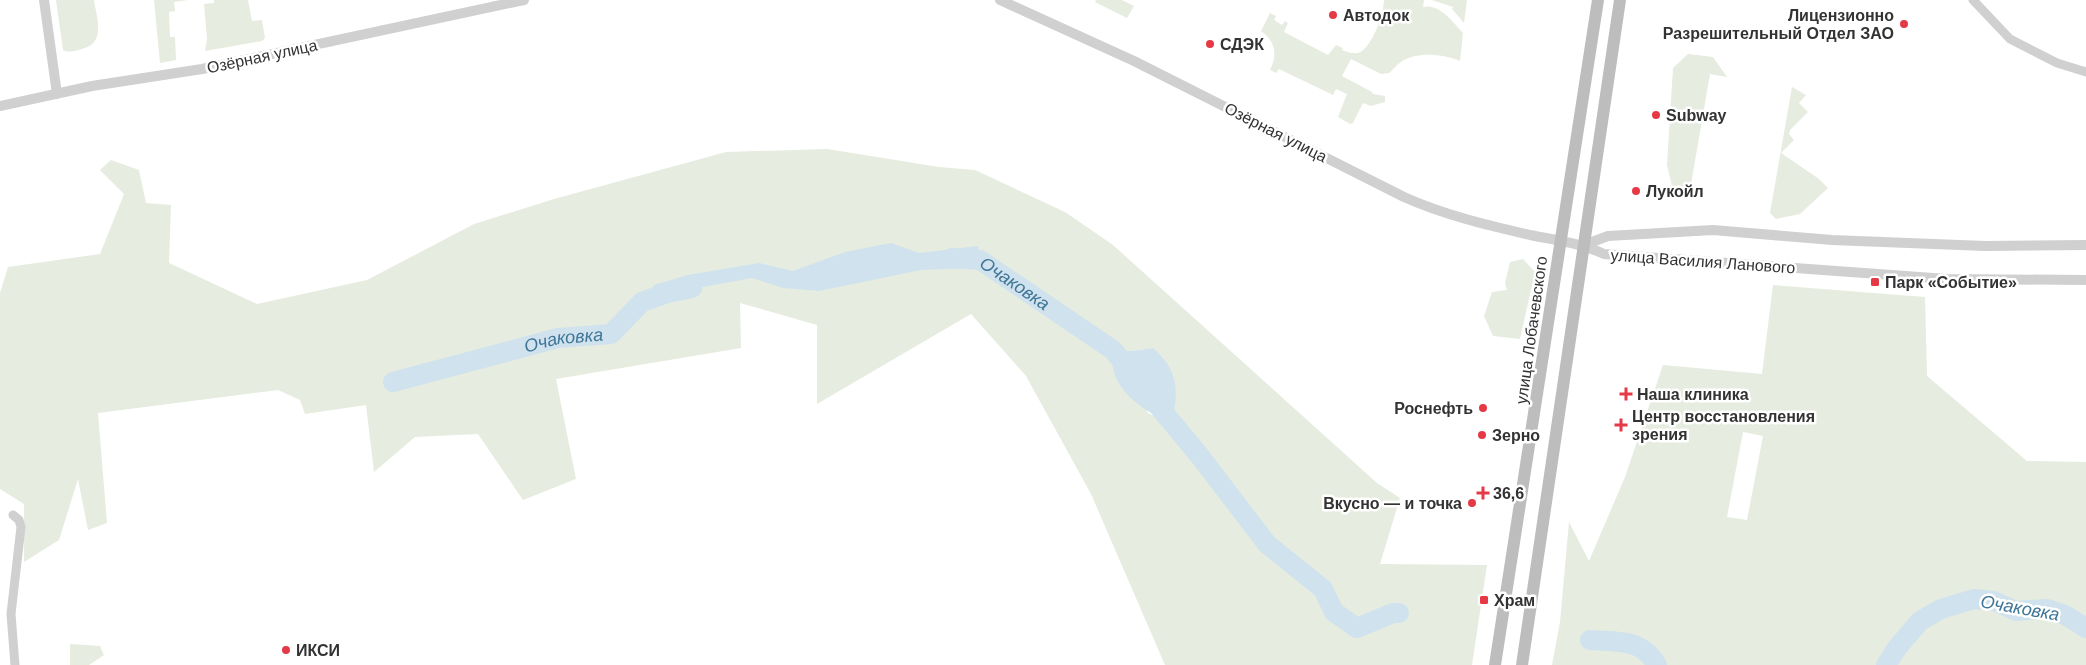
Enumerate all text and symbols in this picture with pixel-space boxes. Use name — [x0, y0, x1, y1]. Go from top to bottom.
place label: Автодок — [1343, 7, 1410, 24]
place label: Лицензионно Разрешительный Отдел ЗАО — [1663, 7, 1894, 42]
marker: Автодок — [1327, 9, 1339, 21]
marker: Лицензионно Разрешительный Отдел ЗАО — [1898, 18, 1910, 30]
street label: Озёрная улица — [205, 36, 319, 76]
place label: СДЭК — [1220, 36, 1264, 53]
marker: СДЭК — [1204, 38, 1216, 50]
street label: Озёрная улица — [1222, 99, 1330, 166]
place label: Subway — [1666, 107, 1727, 124]
marker: Subway — [1650, 109, 1662, 121]
place label: Лукойл — [1646, 183, 1704, 200]
marker: Лукойл — [1630, 185, 1642, 197]
street label: улица Василия Ланового — [1610, 247, 1796, 276]
water label: Очаковка — [976, 253, 1053, 314]
street label: улица Лобачевского — [1513, 255, 1550, 405]
place label: Парк «Событие» — [1885, 274, 2017, 291]
marker: Парк «Событие» — [1869, 276, 1881, 288]
water label: Очаковка — [522, 325, 604, 357]
place label: Наша клиника — [1637, 386, 1749, 403]
marker: Наша клиника — [1619, 387, 1633, 401]
place label: Роснефть — [1394, 400, 1473, 417]
marker: Роснефть — [1477, 402, 1489, 414]
place label: Центр восстановления зрения — [1632, 408, 1815, 443]
marker: Центр восстановления зрения — [1614, 418, 1628, 432]
place label: Зерно — [1492, 427, 1540, 444]
marker: Зерно — [1476, 429, 1488, 441]
place label: 36,6 — [1493, 485, 1524, 502]
marker: 36,6 — [1477, 487, 1489, 499]
place label: Вкусно — и точка — [1323, 495, 1462, 512]
marker: Вкусно — и точка — [1466, 497, 1478, 509]
water label: Очаковка — [1979, 591, 2061, 625]
place label: Храм — [1494, 592, 1535, 609]
marker: Храм — [1478, 594, 1490, 606]
place label: ИКСИ — [296, 642, 340, 659]
marker: ИКСИ — [280, 644, 292, 656]

